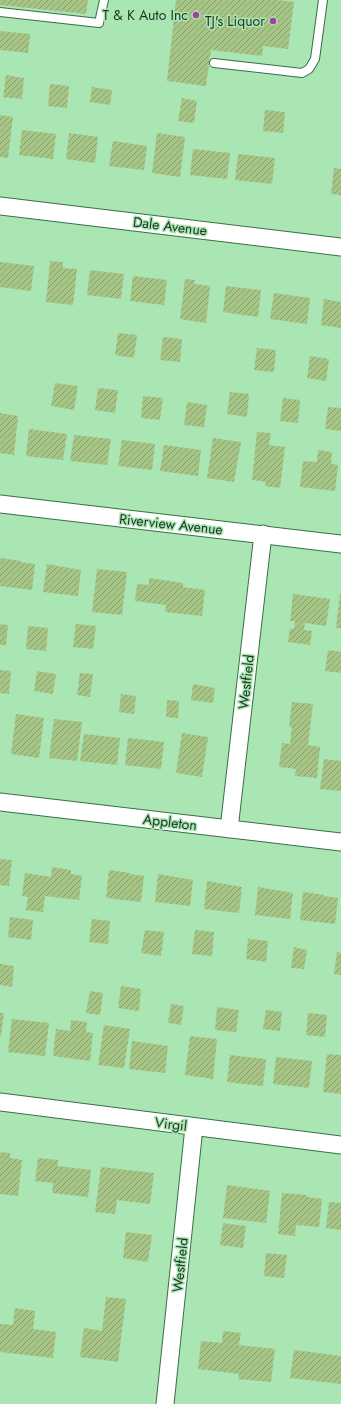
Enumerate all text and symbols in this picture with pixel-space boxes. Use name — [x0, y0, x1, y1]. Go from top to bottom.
place label: T & K Auto Inc — [103, 5, 188, 25]
marker: T & K Auto Inc — [191, 10, 201, 20]
place label: TJ's Liquor — [205, 11, 265, 31]
marker: TJ's Liquor — [268, 16, 278, 26]
street label: Dale Avenue — [132, 212, 208, 240]
street label: Riverview Avenue — [118, 509, 224, 539]
street label: Westfield — [233, 654, 259, 710]
street label: Appleton — [142, 809, 198, 835]
street label: Virgil — [154, 1112, 188, 1136]
street label: Westfield — [167, 1237, 193, 1293]

